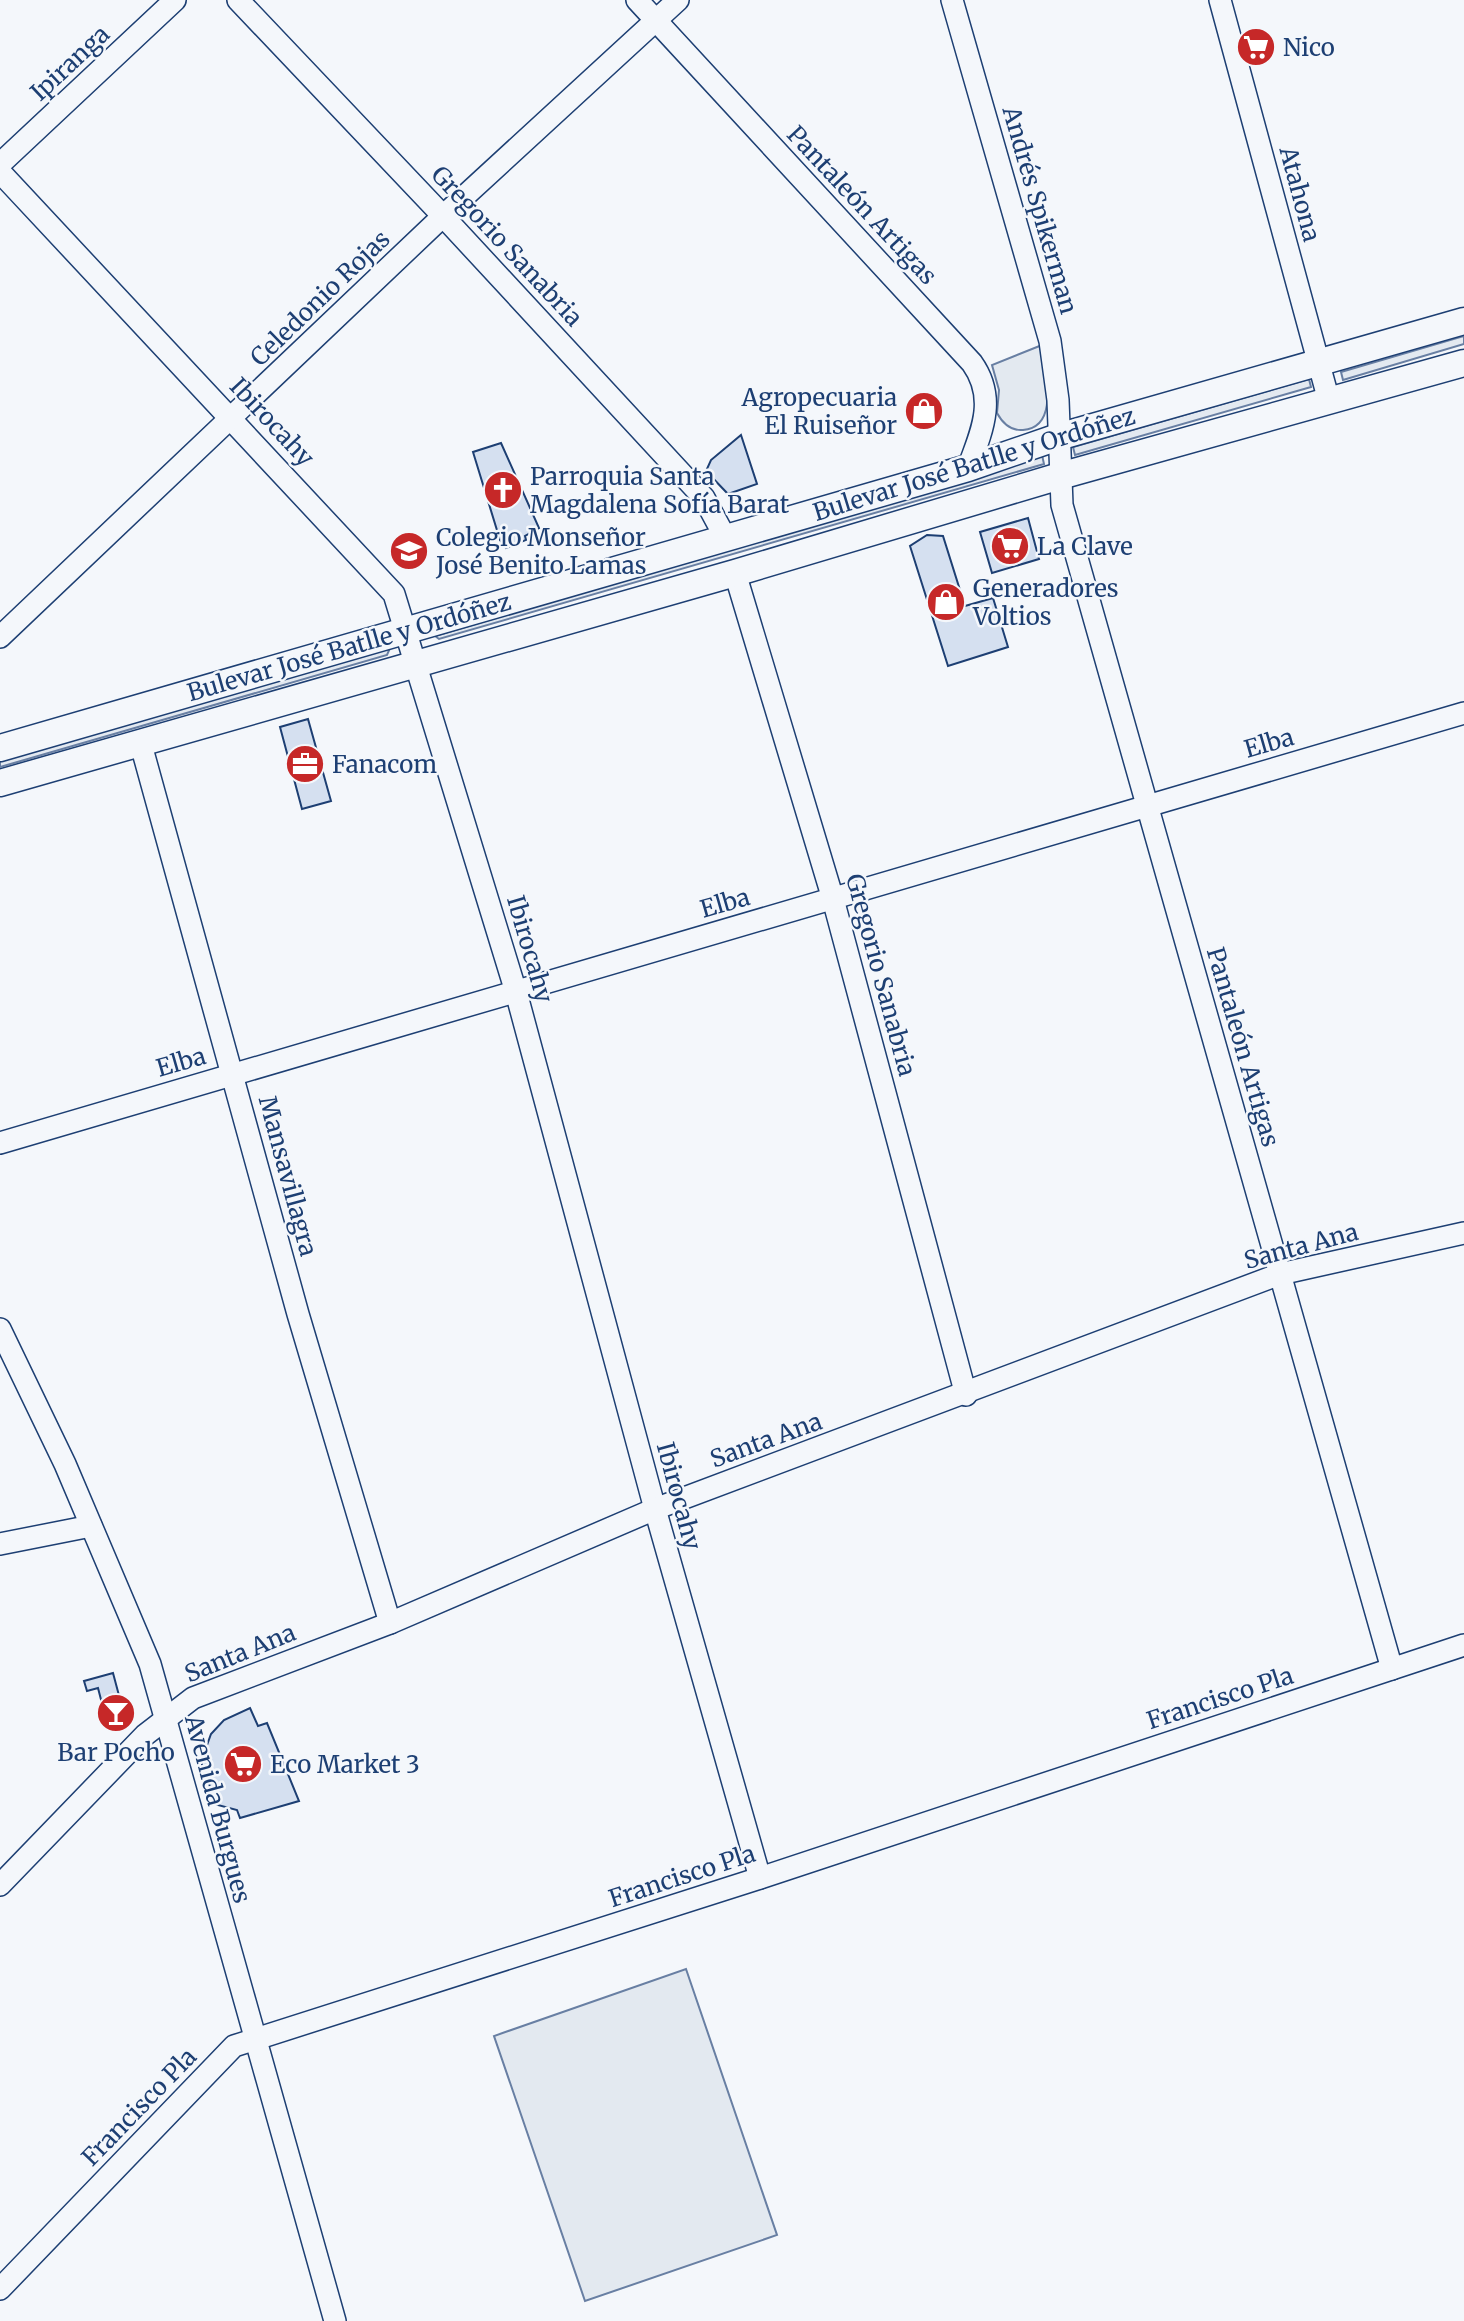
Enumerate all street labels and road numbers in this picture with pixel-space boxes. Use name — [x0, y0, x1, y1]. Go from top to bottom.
street label: Ipiranga — [24, 18, 116, 107]
street label: Andrés Spikerman — [995, 102, 1085, 318]
street label: Pantaleón Artigas — [780, 119, 944, 291]
street label: Atahona — [1272, 142, 1328, 245]
street label: Gregorio Sanabria — [425, 159, 589, 333]
street label: Celedonio Rojas — [244, 224, 396, 372]
street label: Ibirocahy — [223, 371, 321, 473]
street label: Bulevar José Batlle y Ordóñez — [809, 400, 1139, 528]
street label: Bulevar José Batlle y Ordóñez — [184, 586, 514, 708]
street label: Elba — [1241, 721, 1298, 765]
street label: Gregorio Sanabria — [839, 871, 923, 1080]
street label: Elba — [697, 881, 754, 925]
street label: Ibirocahy — [500, 892, 560, 1006]
street label: Pantaleón Artigas — [1200, 944, 1286, 1150]
street label: Elba — [153, 1040, 210, 1084]
street label: Mansavillagra — [252, 1093, 324, 1260]
street label: Santa Ana — [1241, 1216, 1362, 1276]
street label: Santa Ana — [706, 1405, 826, 1475]
street label: Ibirocahy — [650, 1439, 708, 1553]
street label: Santa Ana — [180, 1617, 300, 1689]
street label: Francisco Pla — [1143, 1660, 1297, 1736]
street label: Avenida Burgues — [178, 1711, 258, 1906]
street label: Francisco Pla — [605, 1838, 759, 1914]
street label: Francisco Pla — [75, 2041, 203, 2172]

